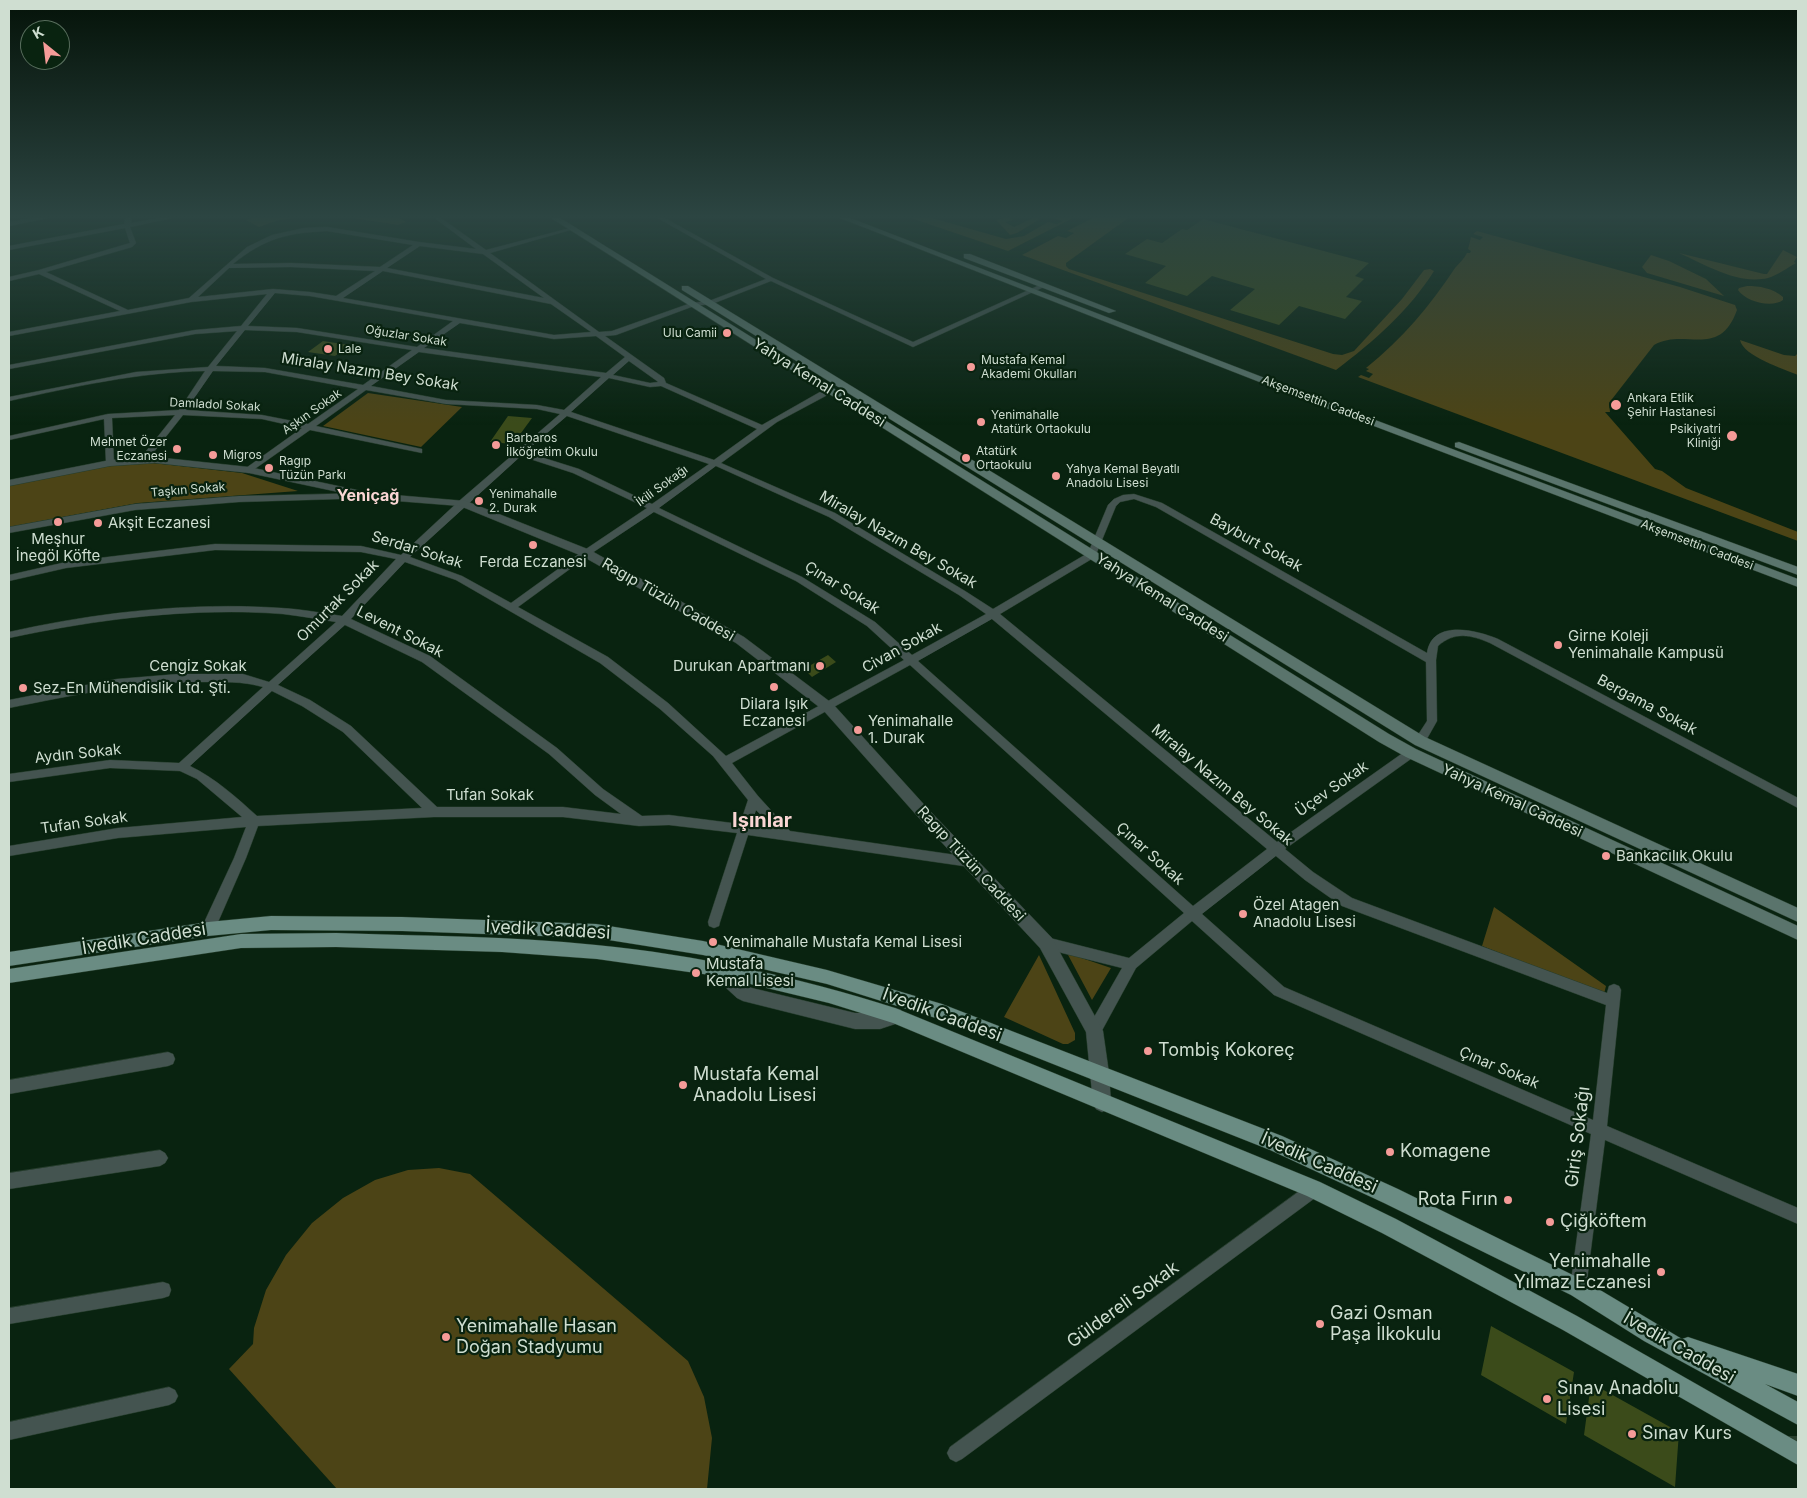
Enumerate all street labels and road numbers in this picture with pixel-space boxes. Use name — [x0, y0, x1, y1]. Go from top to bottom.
street label: Oğuzlar Sokak — [364, 322, 448, 350]
street label: Yahya Kemal Caddesi — [749, 335, 889, 431]
street label: Miralay Nazım Bey Sokak — [280, 349, 460, 395]
street label: Akşemsettin Caddesi — [1260, 373, 1376, 429]
street label: Aşkın Sokak — [279, 386, 345, 438]
street label: Damladol Sokak — [169, 395, 261, 415]
street label: İkili Sokağı — [633, 462, 691, 510]
street label: Taşkın Sokak — [150, 480, 226, 500]
street label: Miralay Nazım Bey Sokak — [816, 487, 980, 593]
street label: Bayburt Sokak — [1207, 510, 1305, 576]
street label: Akşemsettin Caddesi — [1639, 517, 1755, 573]
street label: Serdar Sokak — [369, 528, 465, 572]
street label: Yahya Kemal Caddesi — [1092, 550, 1232, 646]
street label: Ragıp Tüzün Caddesi — [598, 555, 738, 645]
street label: Omurtak Sokak — [293, 556, 383, 646]
street label: Çınar Sokak — [801, 558, 883, 618]
street label: Levent Sokak — [353, 602, 447, 662]
street label: Civan Sokak — [859, 619, 945, 677]
street label: Cengiz Sokak — [149, 657, 247, 675]
street label: Bergama Sokak — [1594, 671, 1700, 739]
street label: Miralay Nazım Bey Sokak — [1148, 721, 1296, 849]
street label: Aydın Sokak — [34, 741, 122, 767]
street label: Üçev Sokak — [1292, 757, 1372, 821]
street label: Yahya Kemal Caddesi — [1439, 761, 1585, 841]
street label: Tufan Sokak — [446, 786, 534, 804]
street label: Ragıp Tüzün Caddesi — [913, 803, 1029, 925]
street label: Tufan Sokak — [39, 808, 129, 838]
street label: Çınar Sokak — [1112, 819, 1188, 889]
street label: İvedik Caddesi — [485, 916, 611, 944]
street label: İvedik Caddesi — [81, 919, 207, 959]
street label: İvedik Caddesi — [880, 983, 1004, 1047]
street label: Çınar Sokak — [1456, 1043, 1542, 1093]
street label: Giriş Sokağı — [1561, 1085, 1595, 1189]
street label: İvedik Caddesi — [1257, 1128, 1381, 1198]
street label: Güldereli Sokak — [1063, 1257, 1183, 1353]
street label: İvedik Caddesi — [1619, 1307, 1739, 1389]

